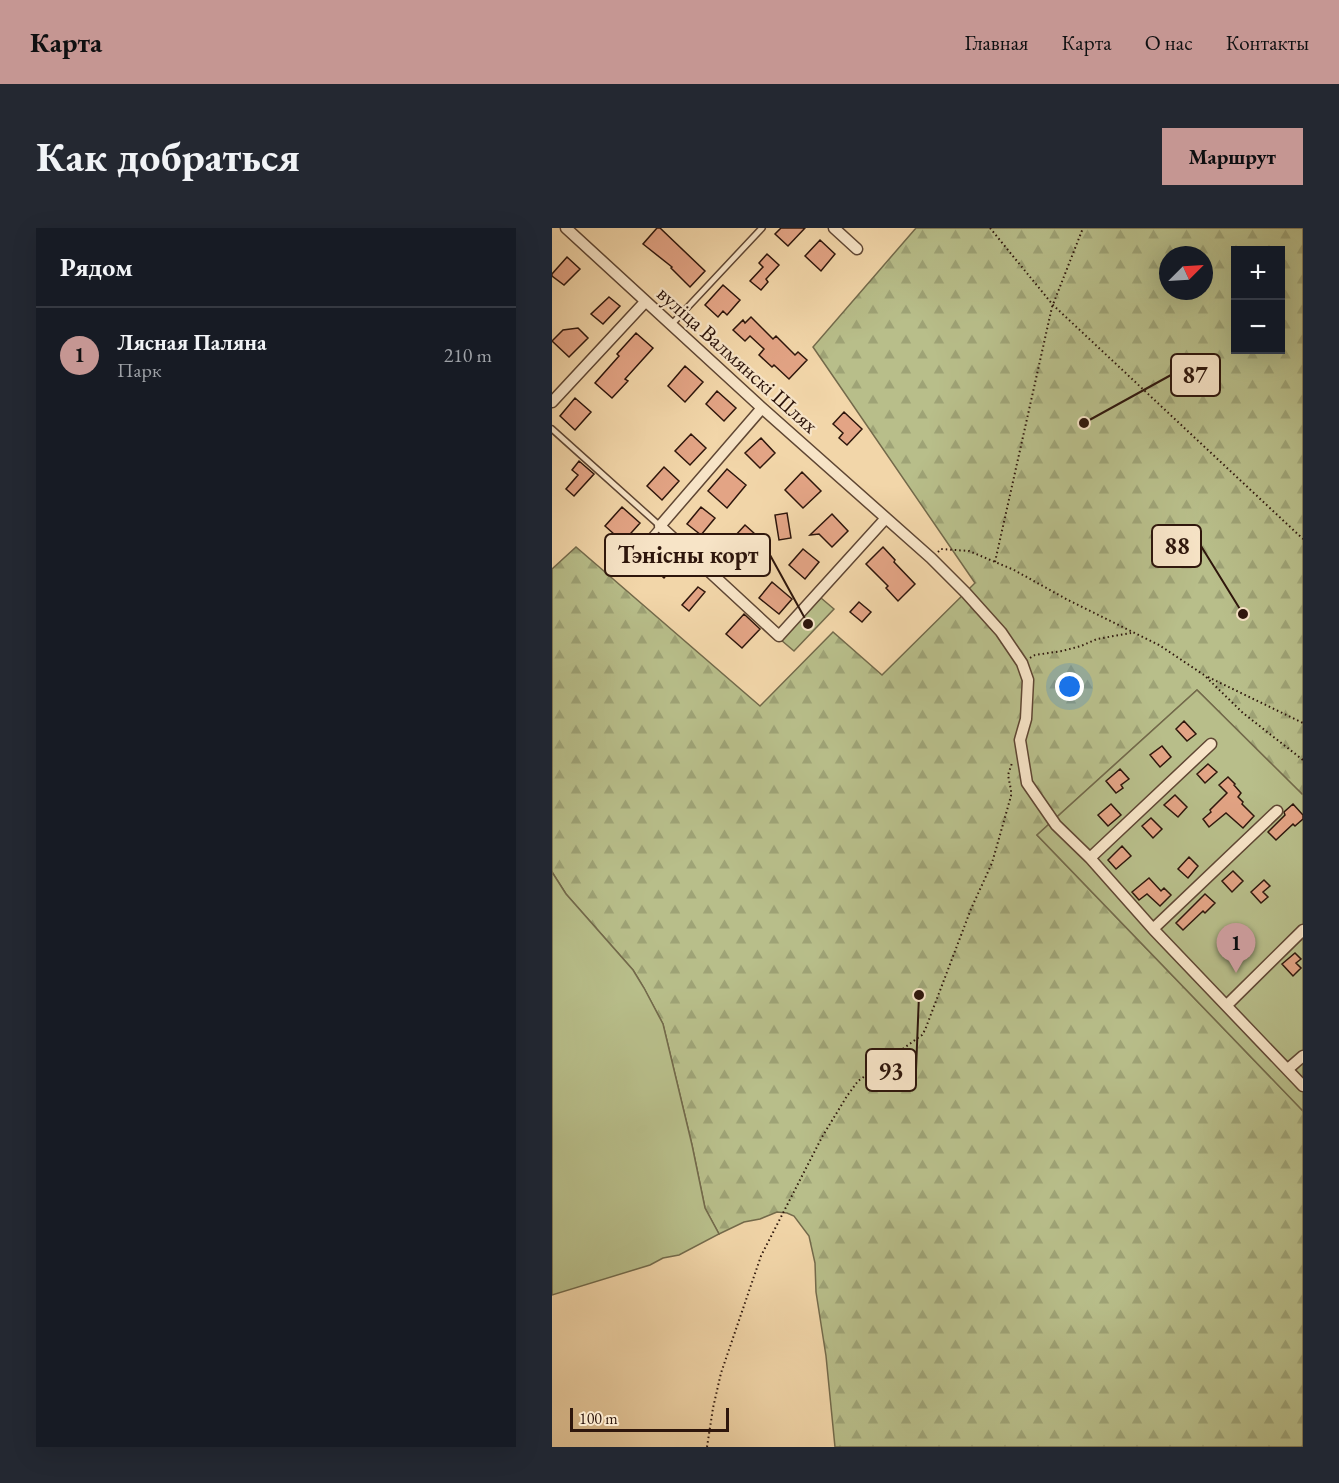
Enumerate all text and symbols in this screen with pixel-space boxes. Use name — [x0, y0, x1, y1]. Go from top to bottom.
text: Карта — [30, 24, 102, 60]
text: Главная — [964, 29, 1028, 56]
text: Карта — [1061, 29, 1112, 56]
text: О нас — [1145, 29, 1193, 56]
text: Контакты — [1226, 29, 1309, 56]
button: Маршрут — [1162, 128, 1303, 185]
text: Как добраться — [36, 129, 300, 184]
north arrow — [1159, 246, 1213, 300]
map controls — [1231, 246, 1285, 354]
button: + — [1231, 246, 1285, 300]
text: Рядом — [60, 250, 133, 284]
street label: вуліца Валмянскі Шлях — [651, 279, 825, 440]
button: − — [1231, 300, 1285, 354]
text: Лясная Паляна — [117, 328, 267, 357]
text: 1 — [74, 342, 85, 368]
text: 210 m — [444, 342, 492, 368]
callout: 87 — [1171, 354, 1220, 396]
text: Парк — [117, 357, 161, 383]
text: 87 — [1182, 359, 1208, 390]
callout: 88 — [1152, 525, 1201, 567]
text: 88 — [1164, 530, 1190, 561]
callout: Тэнісны корт — [605, 534, 770, 576]
text: Тэнісны корт — [617, 539, 759, 570]
your location — [1055, 672, 1084, 701]
pin: 1 — [1216, 924, 1256, 973]
callout: 93 — [866, 1049, 916, 1091]
text: 93 — [878, 1055, 904, 1086]
scale bar — [570, 1405, 729, 1432]
text: 100 m — [579, 1408, 618, 1429]

